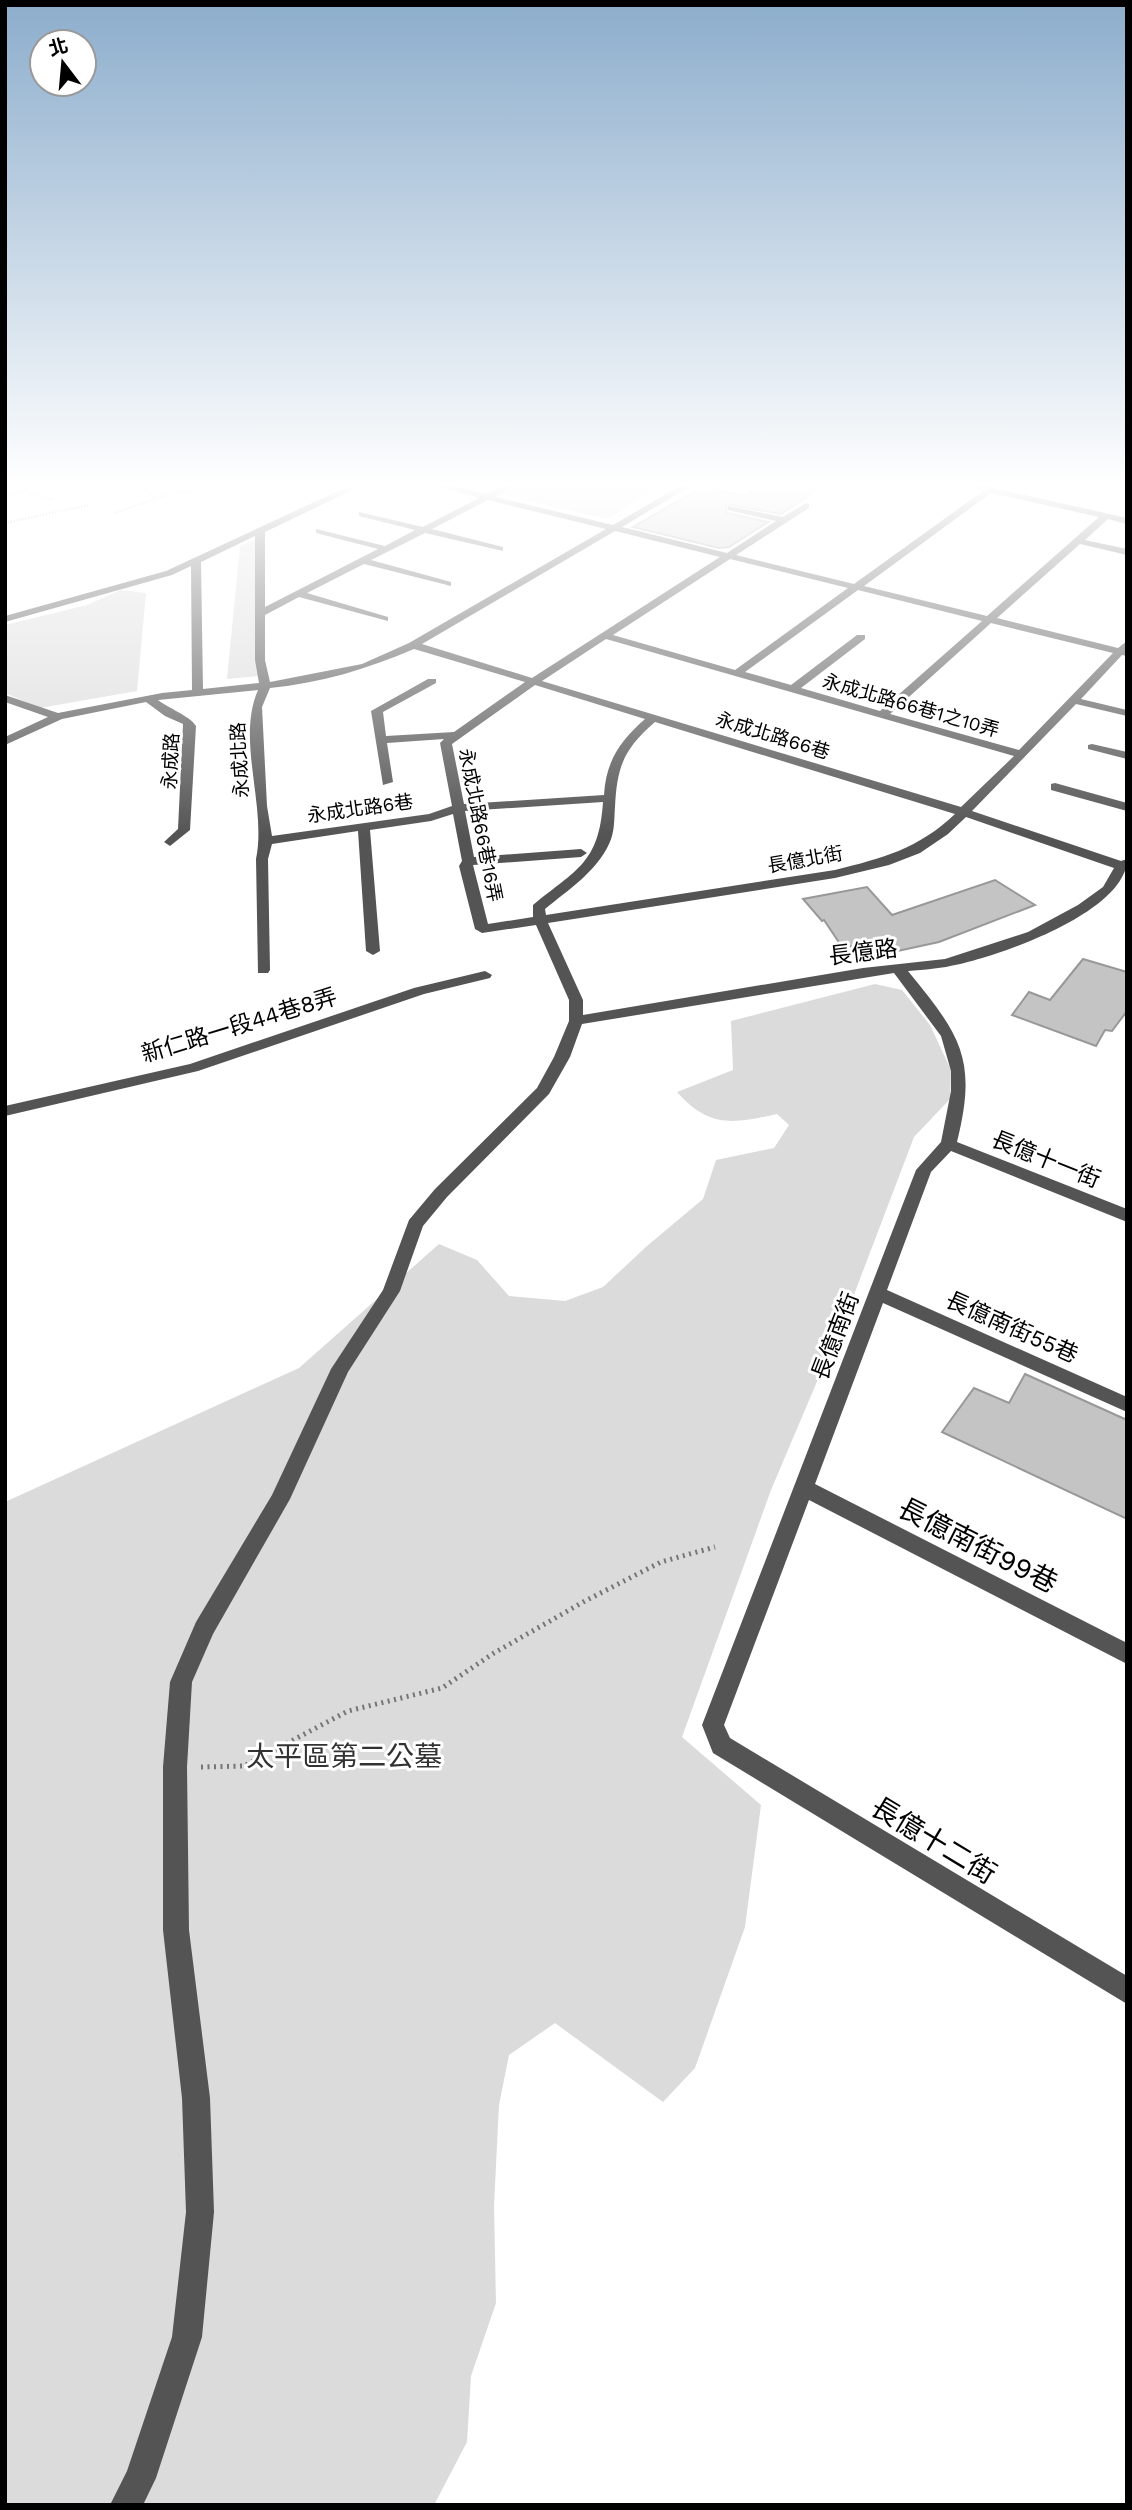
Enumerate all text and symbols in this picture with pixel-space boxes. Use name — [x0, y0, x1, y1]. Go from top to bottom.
north arrow — [28, 28, 98, 98]
text: 北 — [46, 33, 71, 61]
street label: 永成北路66巷1之10弄 — [820, 669, 1002, 742]
street label: 永成北路66巷 — [713, 707, 833, 764]
street label: 永成北路 — [226, 721, 253, 799]
street label: 永成路 — [158, 732, 183, 790]
street label: 永成北路66巷16弄 — [454, 746, 507, 904]
street label: 永成北路6巷 — [306, 790, 414, 827]
street label: 長億北街 — [766, 842, 845, 877]
street label: 長億路 — [827, 935, 899, 970]
street label: 新仁路一段44巷8弄 — [138, 983, 340, 1068]
street label: 長億十一街 — [987, 1125, 1104, 1194]
street label: 長億南街55巷 — [942, 1286, 1082, 1369]
street label: 長億南街 — [806, 1288, 865, 1384]
street label: 長億南街99巷 — [893, 1491, 1063, 1600]
park label: 太平區第二公墓 — [246, 1740, 442, 1773]
street label: 長億十二街 — [865, 1790, 1002, 1891]

